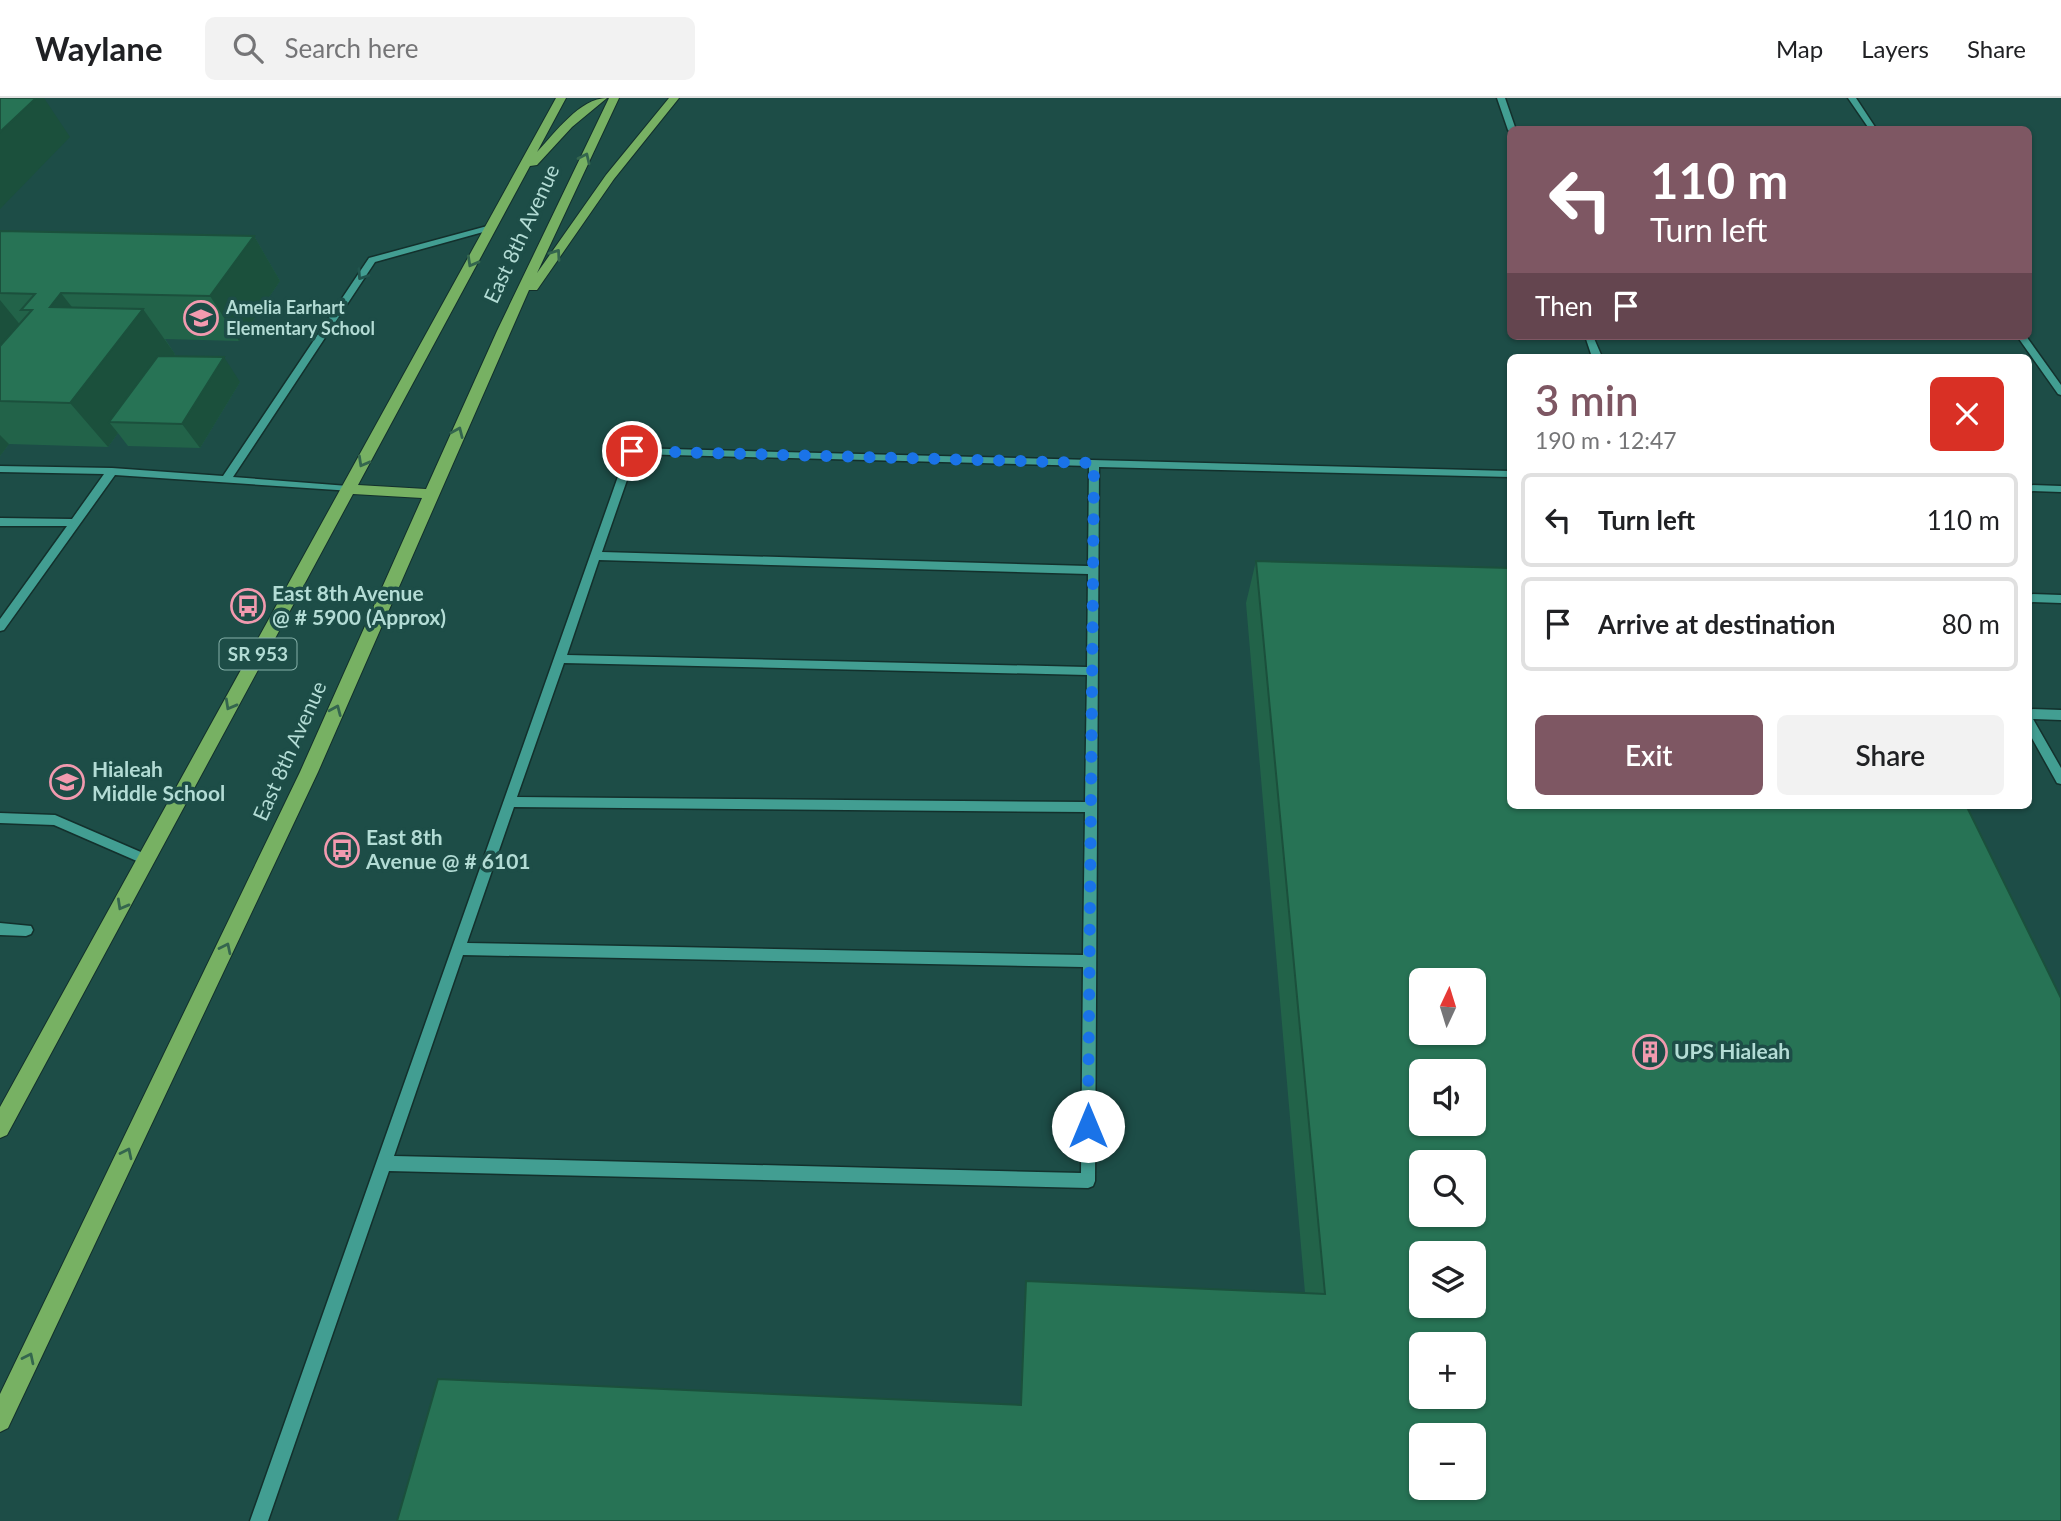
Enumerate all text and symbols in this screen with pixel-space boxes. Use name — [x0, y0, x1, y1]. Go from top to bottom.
search box — [205, 17, 695, 80]
text: Waylane — [35, 28, 163, 68]
icon: search — [229, 29, 267, 67]
text: Search here — [285, 32, 419, 64]
text: Map — [1776, 34, 1823, 63]
text: Layers — [1861, 34, 1929, 63]
text: Share — [1967, 34, 2026, 63]
text: 110 m — [1650, 151, 1788, 209]
one-way arrow — [577, 153, 591, 165]
icon: left — [1535, 154, 1626, 245]
street label: East 8th Avenue — [478, 160, 564, 307]
text: Turn left — [1650, 210, 1767, 249]
one-way arrow — [548, 249, 560, 262]
one-way arrow — [466, 255, 480, 268]
one-way arrow — [358, 267, 370, 280]
icon: arrive — [1607, 287, 1645, 325]
text: Then — [1535, 290, 1593, 322]
place label: Amelia Earhart Elementary School — [225, 296, 375, 339]
school or university icon: Amelia Earhart Elementary School — [182, 299, 220, 337]
text: 3 min — [1535, 375, 1639, 425]
button: close — [1930, 377, 2004, 451]
pin — [602, 421, 662, 481]
one-way arrow — [450, 426, 464, 439]
text: 190 m · 12:47 — [1535, 426, 1677, 454]
icon: arrive — [613, 432, 651, 470]
one-way arrow — [358, 455, 371, 467]
icon: left — [1539, 501, 1577, 539]
text: Turn left — [1598, 504, 1695, 536]
text: 110 m — [1927, 504, 2000, 536]
place label: East 8th Avenue @ # 5900 (Approx) — [272, 580, 446, 629]
bus stop icon: East 8th Avenue @ # 5900 (Approx) — [229, 587, 267, 625]
icon: arrive — [1539, 605, 1577, 643]
text: Arrive at destination — [1598, 608, 1835, 640]
text: 80 m — [1942, 608, 2000, 640]
road number: SR 953 — [219, 638, 296, 670]
street label: East 8th Avenue — [247, 677, 331, 824]
one-way arrow — [225, 698, 239, 710]
one-way arrow — [328, 704, 342, 716]
button: Exit — [1535, 715, 1763, 795]
button: Share — [1777, 715, 2004, 795]
place label: Hialeah Middle School — [92, 756, 225, 805]
school or university icon: Hialeah Middle School — [48, 763, 86, 801]
place label: East 8th Avenue @ # 6101 — [365, 824, 531, 873]
bus stop icon: East 8th Avenue @ # 6101 — [323, 831, 361, 869]
one-way arrow — [116, 897, 130, 910]
one-way arrow — [217, 942, 231, 955]
north arrow — [1409, 968, 1486, 1045]
map controls — [1409, 968, 1486, 1500]
building icon: UPS Hialeah — [1631, 1033, 1669, 1071]
place label: UPS Hialeah — [1674, 1038, 1790, 1063]
button: sound — [1409, 1059, 1486, 1136]
position arrow — [1051, 1089, 1125, 1163]
one-way arrow — [119, 1148, 133, 1160]
button: search — [1409, 1150, 1486, 1227]
button: layers — [1409, 1241, 1486, 1318]
button: + — [1409, 1332, 1486, 1409]
one-way arrow — [21, 1353, 35, 1365]
button: − — [1409, 1423, 1486, 1500]

